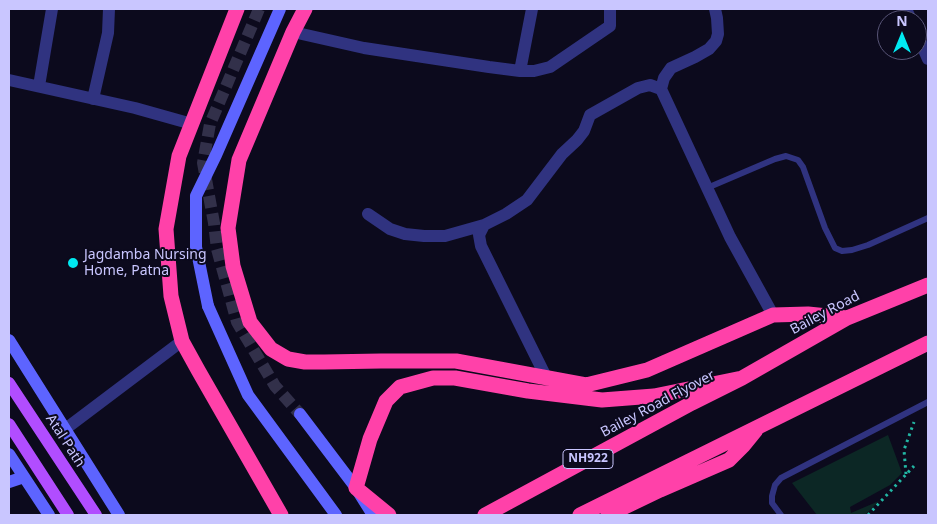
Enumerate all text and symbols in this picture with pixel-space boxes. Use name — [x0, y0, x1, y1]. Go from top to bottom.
north arrow — [877, 10, 927, 60]
text: N — [896, 11, 908, 30]
place label: Jagdamba Nursing Home, Patna — [84, 247, 207, 280]
marker: Jagdamba Nursing Home, Patna — [66, 256, 80, 270]
street label: Bailey Road — [787, 288, 863, 338]
street label: Bailey Road Flyover — [598, 367, 718, 441]
street label: Atal Path — [42, 412, 88, 470]
road number: NH922 — [563, 449, 613, 468]

